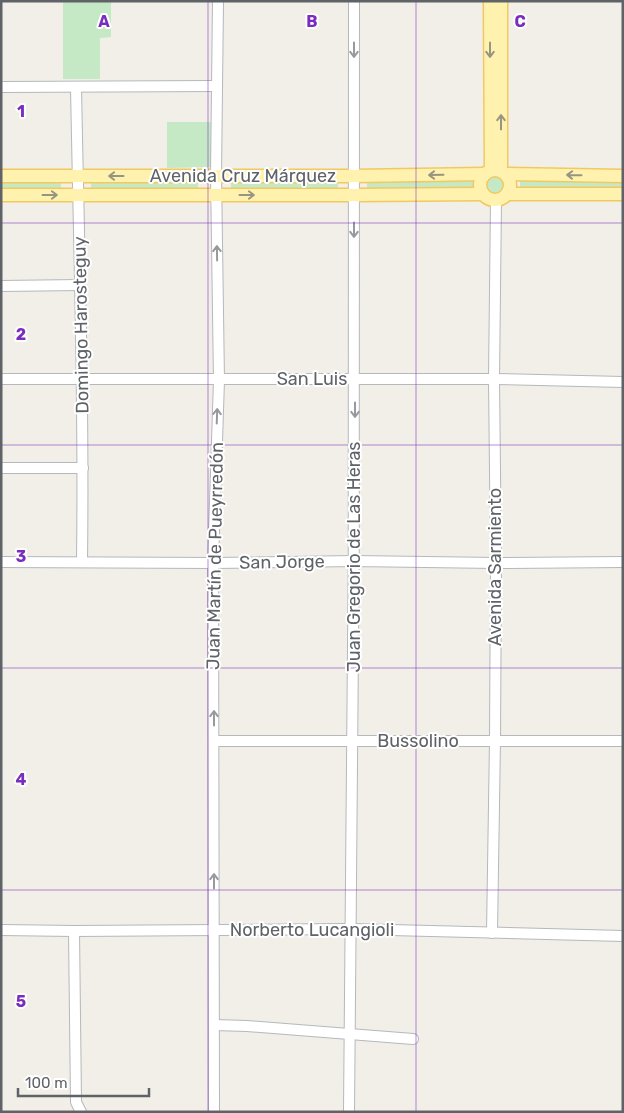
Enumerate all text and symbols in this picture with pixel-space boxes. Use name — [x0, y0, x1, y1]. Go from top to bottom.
text: A — [98, 12, 110, 31]
text: B — [306, 12, 318, 31]
text: C — [514, 12, 526, 31]
one-way arrow — [349, 42, 359, 58]
one-way arrow — [485, 42, 495, 58]
text: 1 — [17, 102, 25, 121]
one-way arrow — [496, 114, 506, 130]
street label: Avenida Cruz Márquez — [150, 165, 336, 187]
one-way arrow — [428, 170, 444, 180]
one-way arrow — [566, 170, 582, 180]
one-way arrow — [108, 171, 124, 181]
one-way arrow — [42, 190, 58, 200]
one-way arrow — [239, 190, 255, 200]
one-way arrow — [349, 222, 359, 238]
street label: Domingo Harosteguy — [68, 236, 94, 414]
one-way arrow — [212, 245, 222, 262]
text: 2 — [16, 325, 26, 344]
street label: San Luis — [277, 368, 347, 390]
one-way arrow — [350, 402, 359, 418]
one-way arrow — [213, 408, 222, 424]
street label: Juan Gregorio de Las Heras — [343, 441, 365, 673]
street label: Juan Martín de Pueyrredón — [202, 442, 228, 670]
street label: Avenida Sarmiento — [484, 488, 506, 646]
text: 3 — [16, 547, 26, 566]
street label: San Jorge — [239, 550, 325, 574]
one-way arrow — [209, 710, 219, 726]
street label: Bussolino — [377, 730, 459, 752]
text: 4 — [16, 770, 27, 789]
one-way arrow — [209, 873, 219, 889]
street label: Norberto Lucangioli — [230, 919, 394, 941]
text: 5 — [16, 992, 26, 1011]
scale bar — [18, 1066, 149, 1098]
text: 100 m — [25, 1074, 67, 1092]

